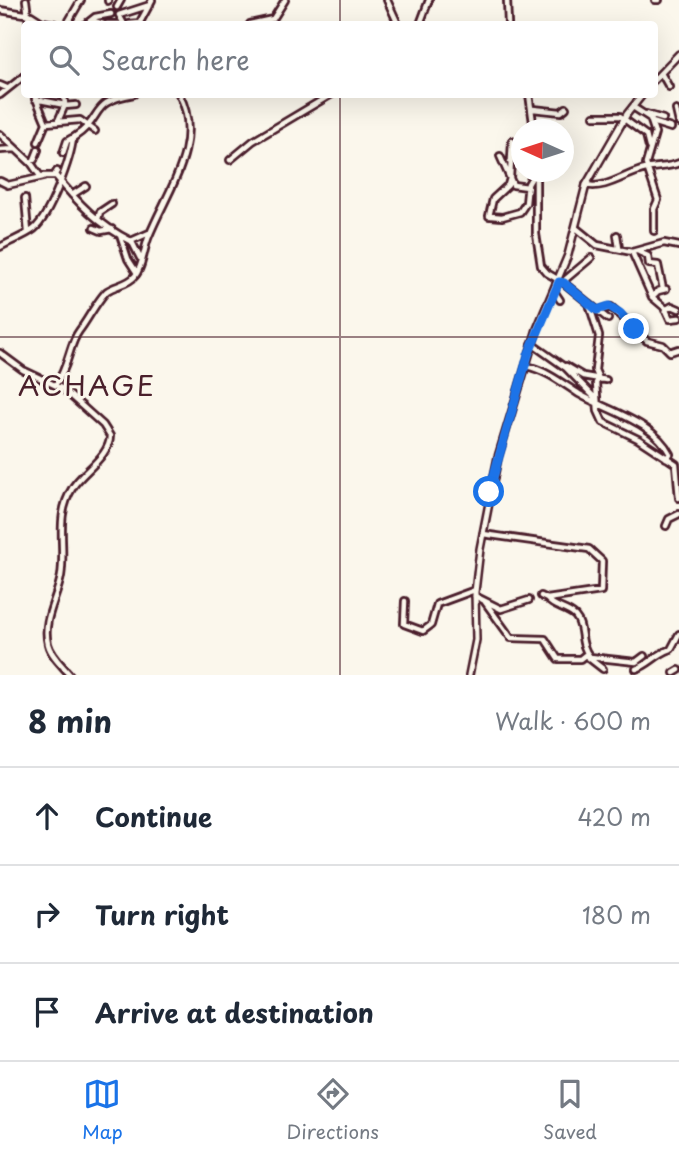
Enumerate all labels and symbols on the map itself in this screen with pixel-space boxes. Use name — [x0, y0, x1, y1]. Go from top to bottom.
north arrow — [511, 119, 574, 182]
route end — [618, 313, 649, 344]
district label: ACHAGE — [18, 363, 156, 406]
route start — [473, 476, 504, 507]

